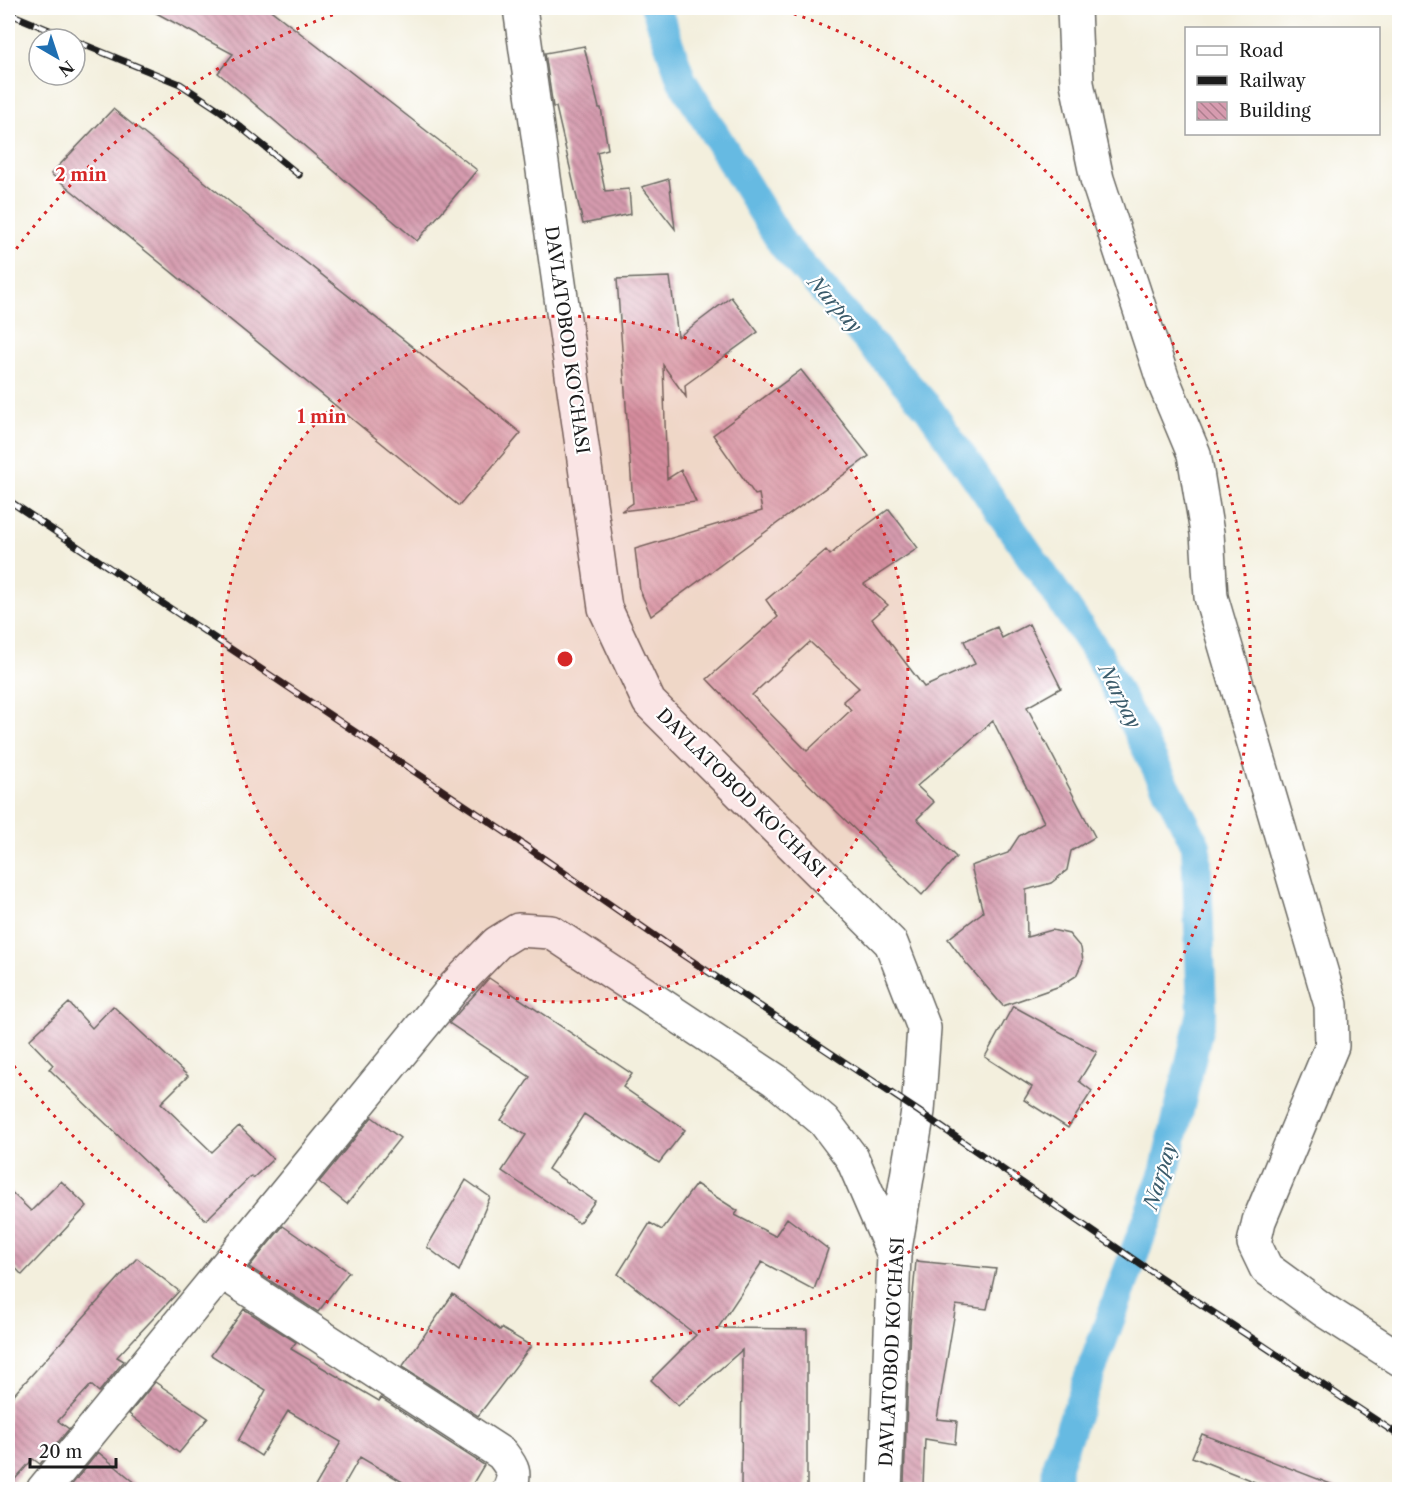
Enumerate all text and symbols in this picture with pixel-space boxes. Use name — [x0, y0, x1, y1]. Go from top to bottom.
north arrow — [27, 27, 87, 87]
legend — [1185, 27, 1380, 135]
text: Road — [1239, 40, 1284, 62]
text: N — [55, 57, 78, 81]
text: Railway — [1239, 70, 1307, 92]
text: Building — [1239, 100, 1311, 122]
text: 2 min — [55, 164, 108, 186]
street label: DAVLATOBOD KO'CHASI — [540, 225, 594, 455]
water label: Narpay — [802, 269, 867, 338]
text: 1 min — [297, 406, 347, 428]
centre of rings — [555, 649, 575, 669]
water label: Narpay — [1093, 658, 1146, 732]
street label: DAVLATOBOD KO'CHASI — [652, 704, 830, 882]
water label: Narpay — [1138, 1139, 1182, 1214]
street label: DAVLATOBOD KO'CHASI — [875, 1237, 909, 1467]
scale bar — [30, 1431, 116, 1469]
text: 20 m — [39, 1441, 83, 1463]

